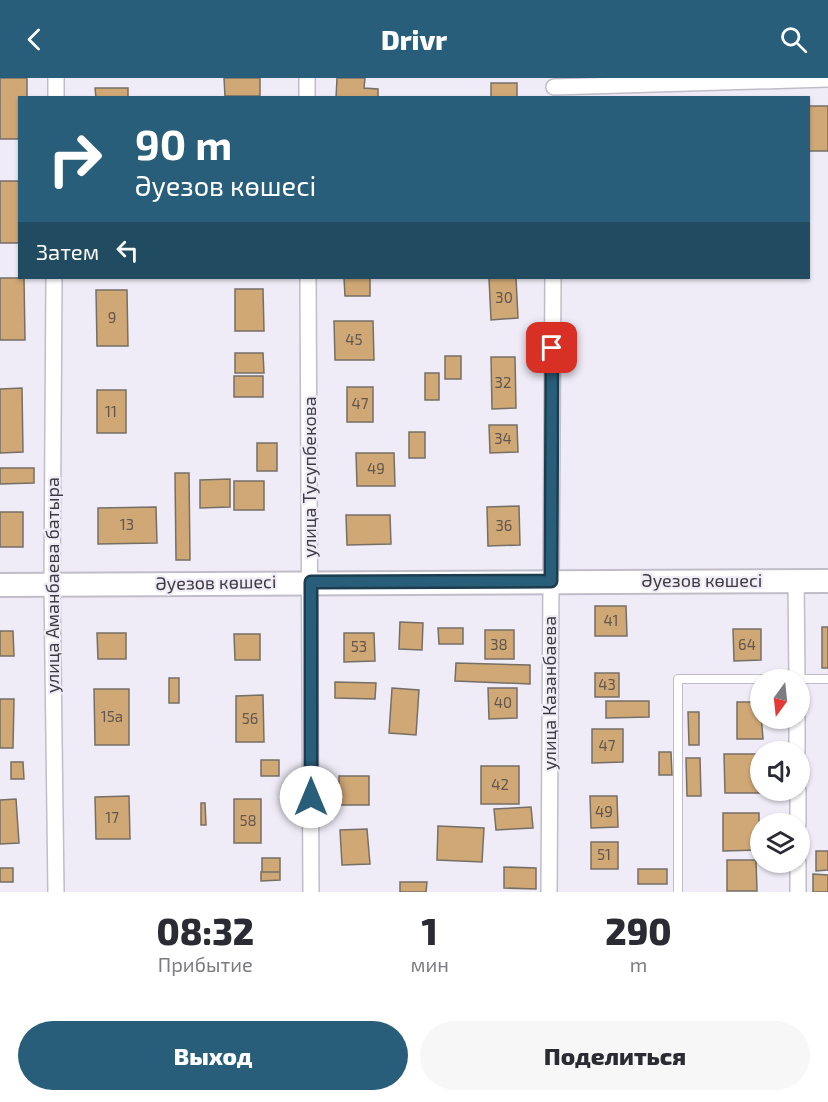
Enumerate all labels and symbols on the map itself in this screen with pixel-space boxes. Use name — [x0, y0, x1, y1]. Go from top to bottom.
house number: 30 — [495, 288, 513, 306]
house number: 9 — [108, 308, 116, 326]
pin — [526, 322, 577, 373]
house number: 45 — [345, 330, 363, 348]
house number: 32 — [495, 373, 511, 391]
house number: 47 — [352, 394, 369, 412]
street label: улица Тусупбекова — [298, 396, 320, 558]
house number: 11 — [105, 402, 117, 420]
house number: 34 — [494, 429, 512, 447]
house number: 49 — [367, 459, 385, 477]
street label: улица Аманбаева батыра — [41, 477, 63, 693]
house number: 13 — [120, 515, 134, 533]
house number: 36 — [496, 516, 512, 534]
street label: Әуезов көшесі — [642, 569, 762, 591]
street label: Әуезов көшесі — [155, 570, 277, 594]
house number: 41 — [603, 611, 619, 629]
street label: улица Казанбаева — [538, 616, 560, 770]
house number: 38 — [490, 635, 508, 653]
house number: 64 — [738, 635, 756, 653]
house number: 53 — [351, 637, 367, 655]
north arrow — [750, 669, 810, 729]
house number: 43 — [598, 675, 616, 693]
house number: 40 — [494, 693, 512, 711]
house number: 15а — [101, 707, 123, 725]
house number: 56 — [242, 709, 258, 727]
house number: 47 — [599, 736, 616, 754]
position arrow — [279, 765, 343, 829]
house number: 42 — [491, 775, 509, 793]
house number: 49 — [595, 802, 613, 820]
house number: 17 — [105, 808, 119, 826]
house number: 58 — [239, 811, 257, 829]
house number: 51 — [597, 845, 611, 863]

